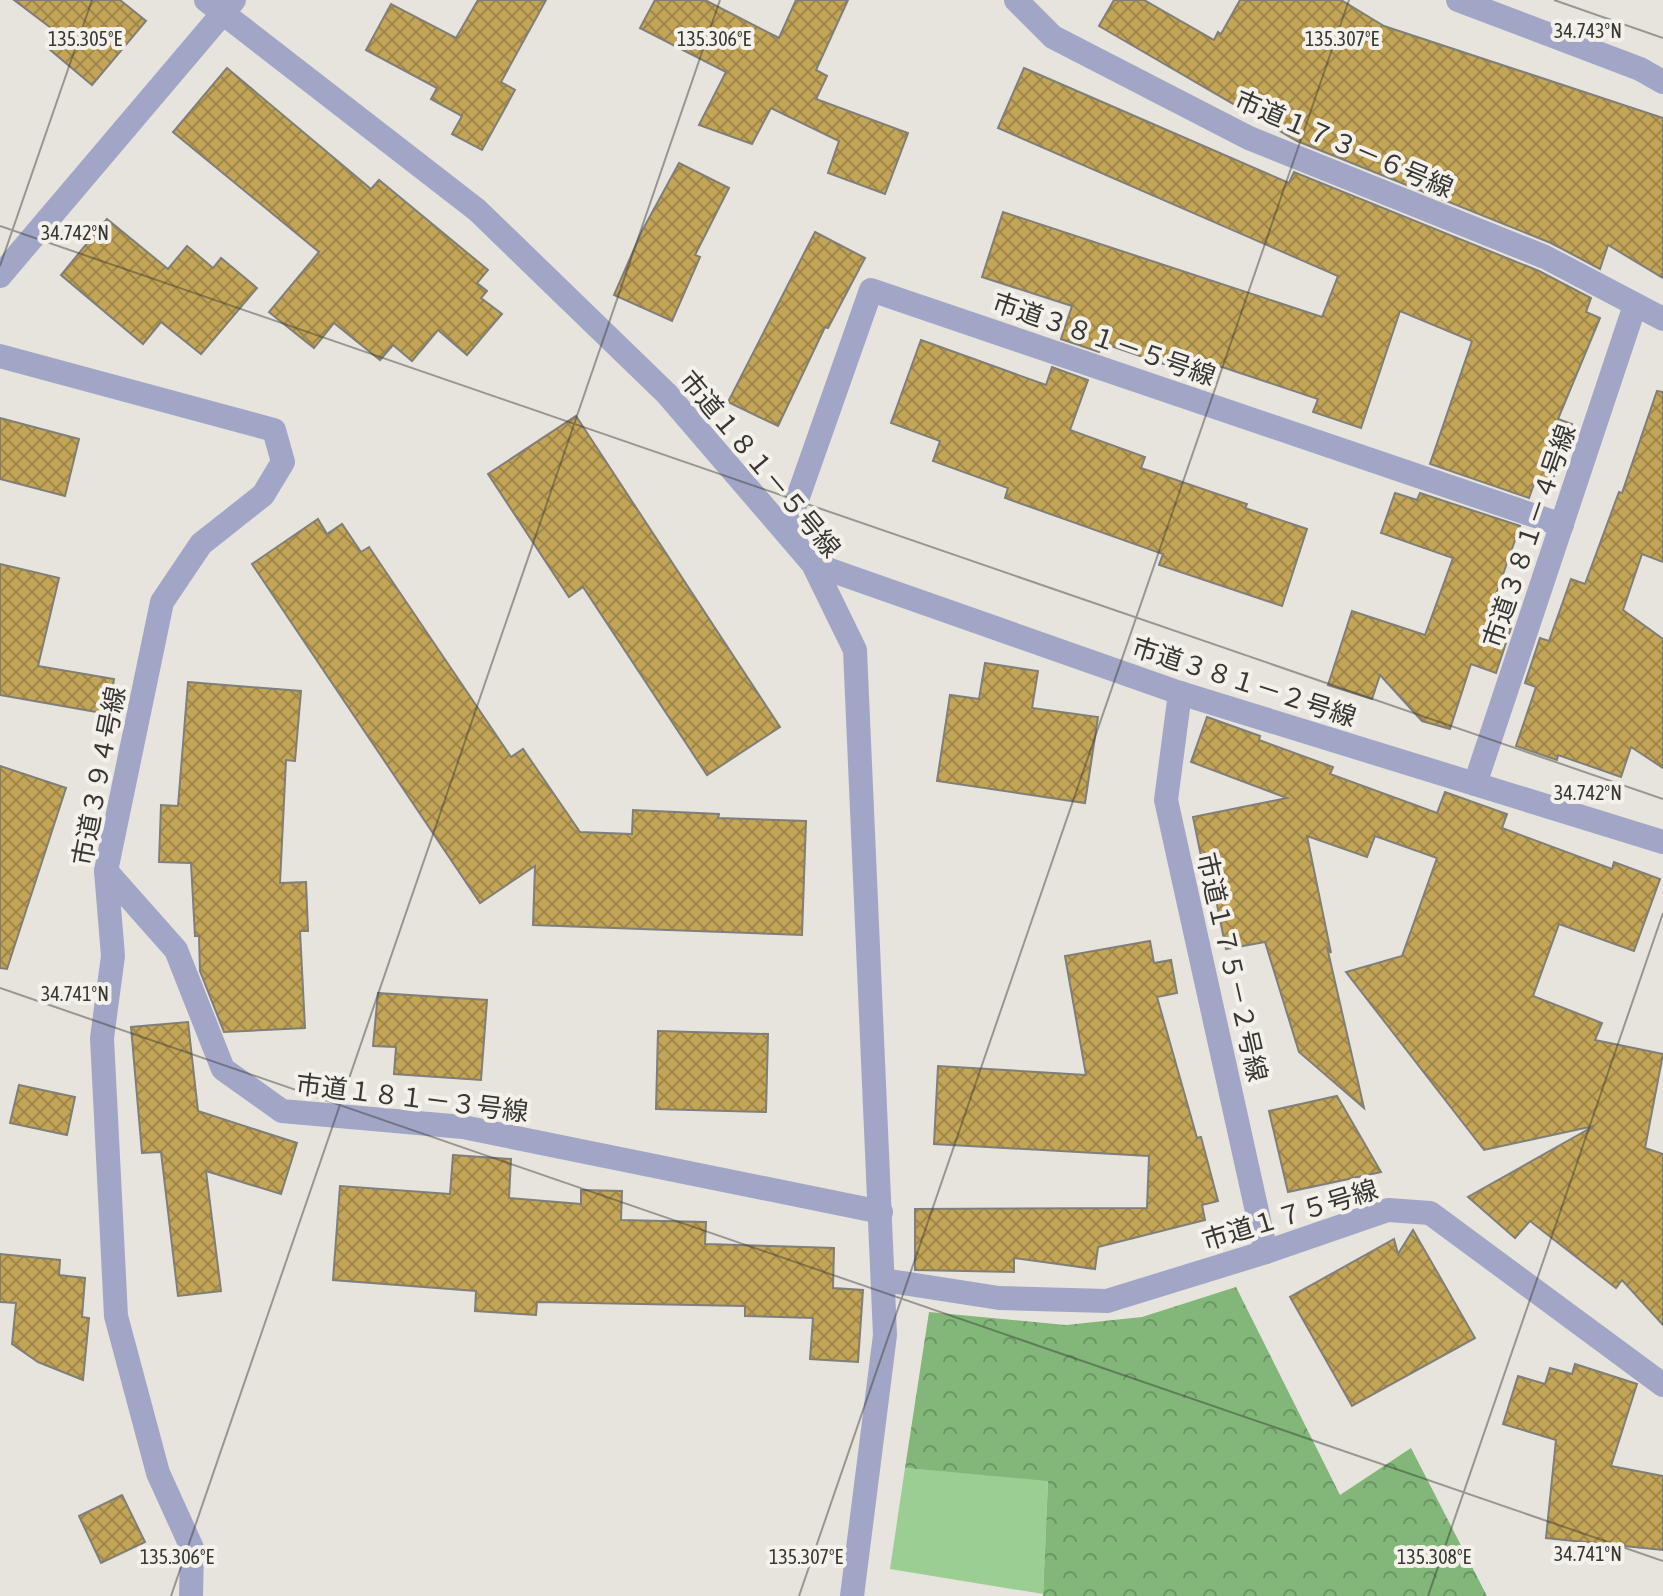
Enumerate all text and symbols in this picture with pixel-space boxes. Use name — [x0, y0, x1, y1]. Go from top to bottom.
text: 34.743°N — [1554, 19, 1622, 42]
text: 135.305°E — [48, 27, 122, 50]
text: 135.306°E — [677, 27, 751, 50]
text: 135.307°E — [1305, 27, 1379, 50]
street label: 市道１７３－６号線 — [1230, 84, 1458, 204]
text: 34.742°N — [41, 221, 109, 244]
street label: 市道３８１－５号線 — [988, 287, 1220, 391]
street label: 市道１８１－５号線 — [673, 365, 847, 563]
street label: 市道３８１－４号線 — [1477, 420, 1581, 652]
street label: 市道３８１－２号線 — [1128, 632, 1360, 732]
street label: 市道３９４号線 — [67, 684, 131, 868]
text: 34.742°N — [1554, 781, 1622, 804]
street label: 市道１７５－２号線 — [1191, 850, 1273, 1084]
text: 34.741°N — [41, 982, 109, 1005]
street label: 市道１８１－３号線 — [294, 1069, 530, 1127]
street label: 市道１７５号線 — [1199, 1174, 1381, 1256]
text: 34.741°N — [1554, 1542, 1622, 1565]
text: 135.306°E — [140, 1545, 214, 1568]
text: 135.307°E — [769, 1545, 843, 1568]
text: 135.308°E — [1397, 1545, 1471, 1568]

